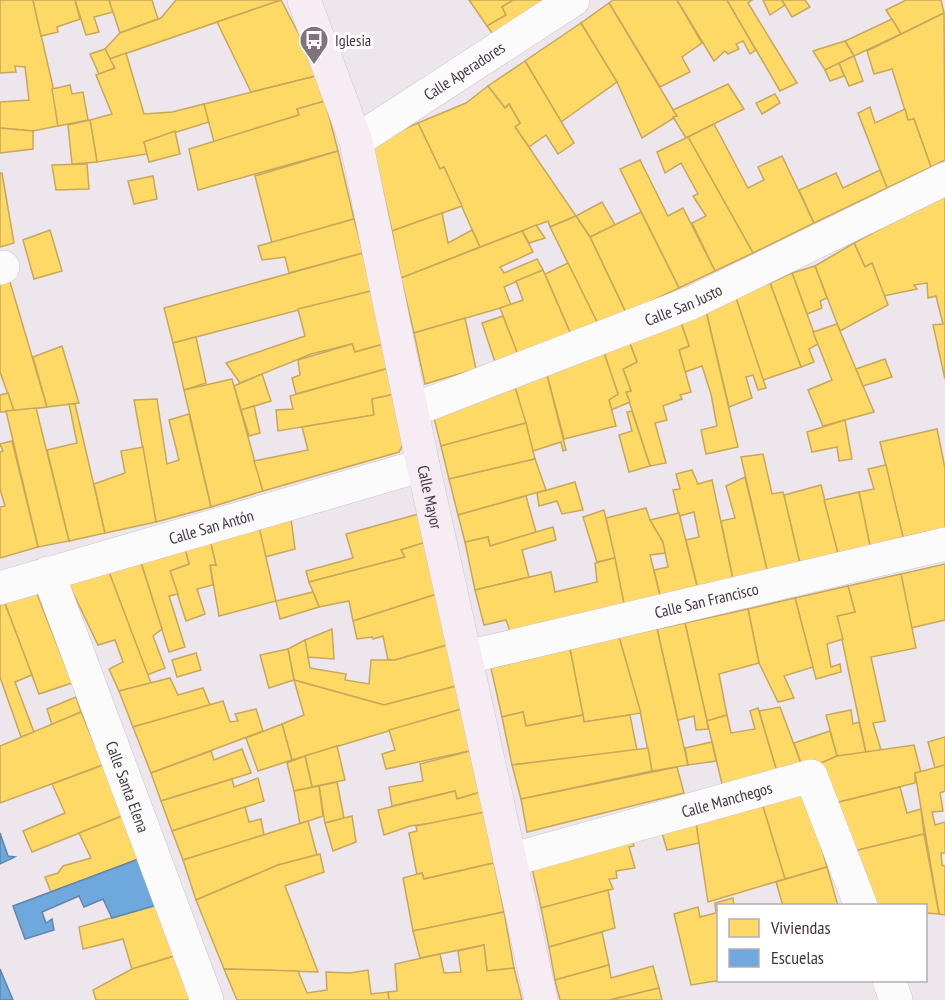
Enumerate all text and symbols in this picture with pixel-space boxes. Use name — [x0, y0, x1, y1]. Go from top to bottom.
bus stop icon: Iglesia — [298, 24, 330, 66]
place label: Iglesia — [335, 30, 371, 50]
street label: Calle Aperadores — [420, 37, 509, 104]
street label: Calle San Justo — [642, 279, 725, 330]
street label: Calle Mayor — [413, 463, 447, 532]
street label: Calle San Antón — [167, 505, 256, 548]
street label: Calle San Francisco — [652, 578, 760, 622]
street label: Calle Santa Elena — [101, 738, 154, 835]
street label: Calle Manchegos — [679, 777, 774, 822]
legend — [717, 904, 927, 982]
text: Viviendas — [770, 916, 831, 939]
text: Escuelas — [771, 946, 824, 969]

